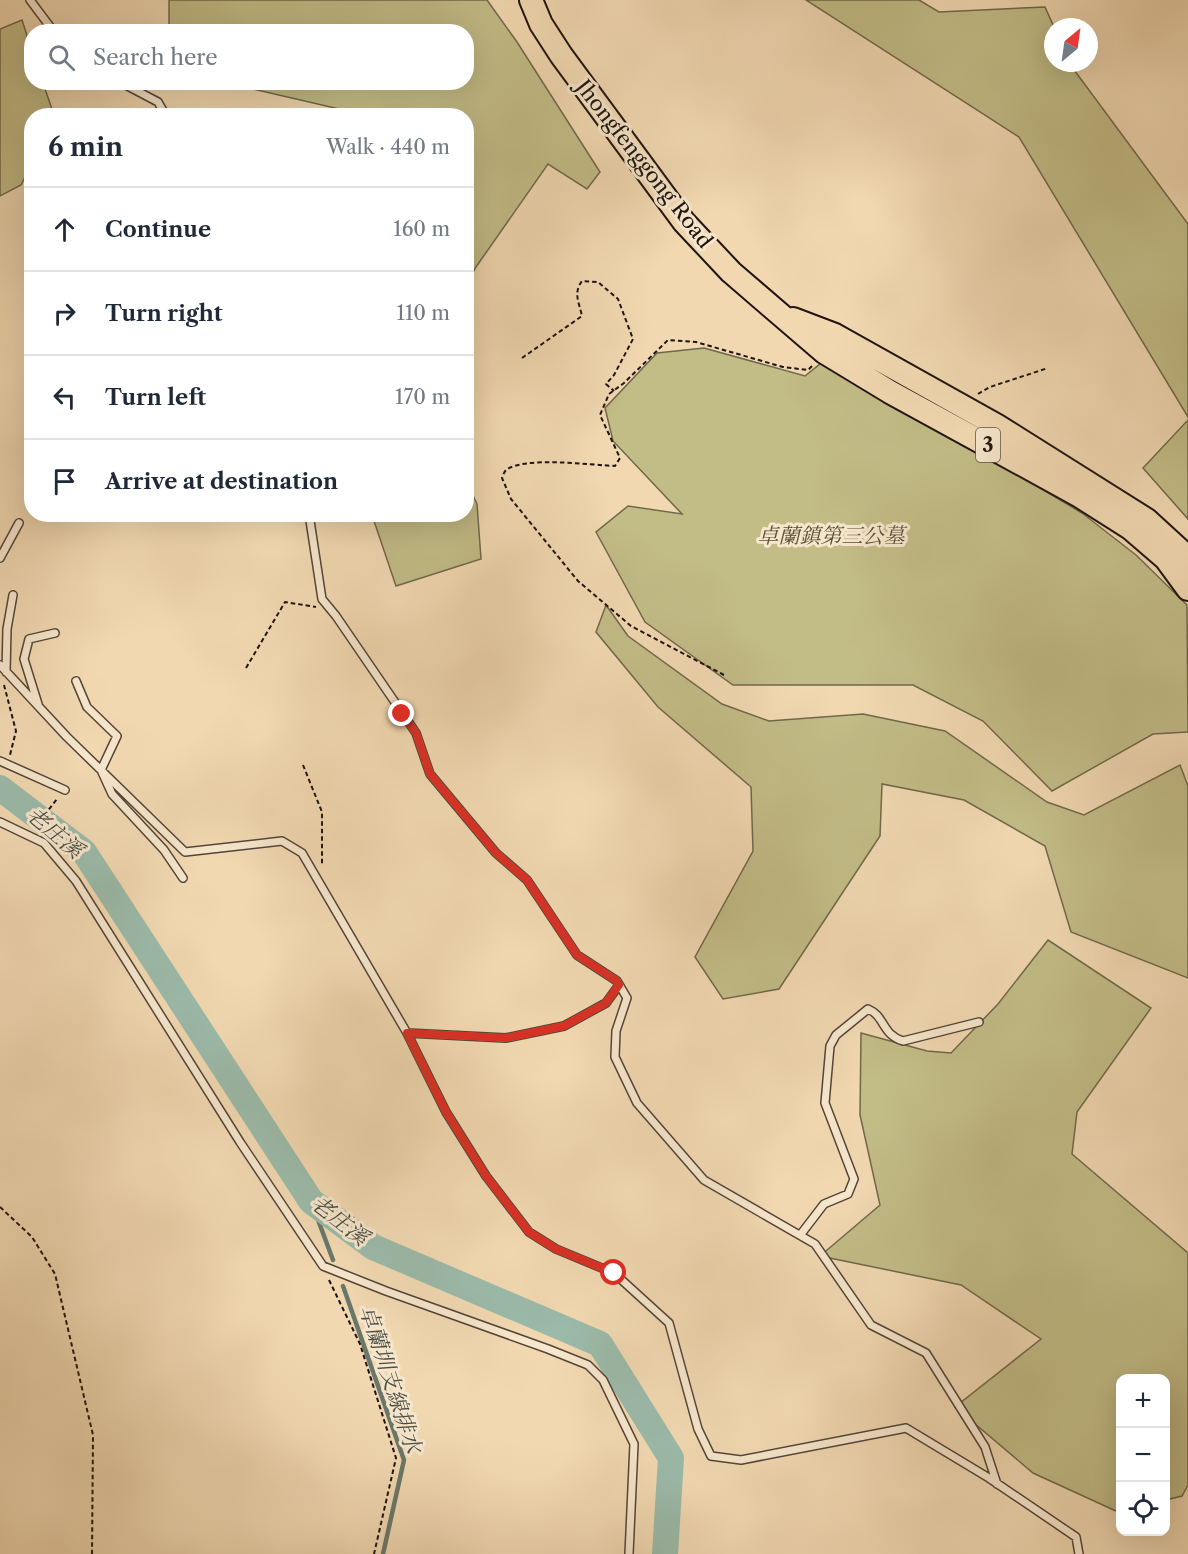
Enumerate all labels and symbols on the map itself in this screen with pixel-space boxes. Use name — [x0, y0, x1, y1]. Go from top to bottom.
north arrow — [1044, 18, 1098, 72]
street label: Jhongfenggong Road — [569, 72, 718, 253]
road number: 3 — [976, 428, 1000, 462]
park label: 卓蘭鎮第三公墓 — [758, 523, 907, 548]
route end — [388, 700, 414, 726]
water label: 老庄溪 — [21, 801, 90, 865]
water label: 老庄溪 — [305, 1189, 376, 1253]
route start — [600, 1259, 626, 1285]
water label: 卓蘭圳支線排水 — [354, 1302, 428, 1458]

